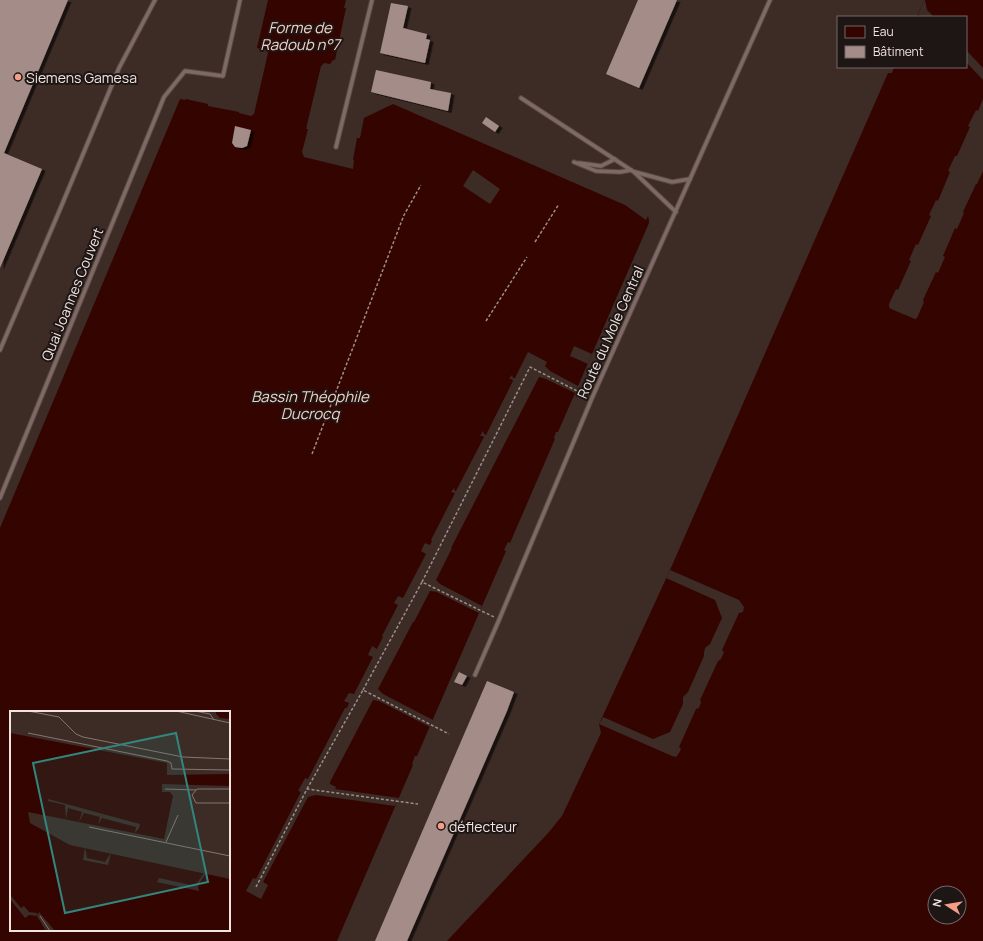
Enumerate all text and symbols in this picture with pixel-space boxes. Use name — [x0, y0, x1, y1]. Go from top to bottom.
legend — [837, 16, 967, 68]
water label: Forme de Radoub n°7 — [260, 17, 342, 55]
text: Eau — [873, 23, 894, 40]
text: Bâtiment — [873, 43, 924, 60]
place label: Siemens Gamesa — [26, 68, 137, 87]
marker: Siemens Gamesa — [13, 72, 23, 82]
street label: Quai Joannes Couvert — [37, 224, 108, 363]
street label: Route du Mole Central — [572, 263, 648, 401]
water label: Bassin Théophile Ducrocq — [251, 386, 370, 424]
inset map — [10, 711, 230, 931]
place label: déflecteur — [449, 817, 517, 836]
marker: déflecteur — [436, 821, 446, 831]
north arrow — [927, 885, 967, 925]
text: N — [929, 897, 945, 908]

